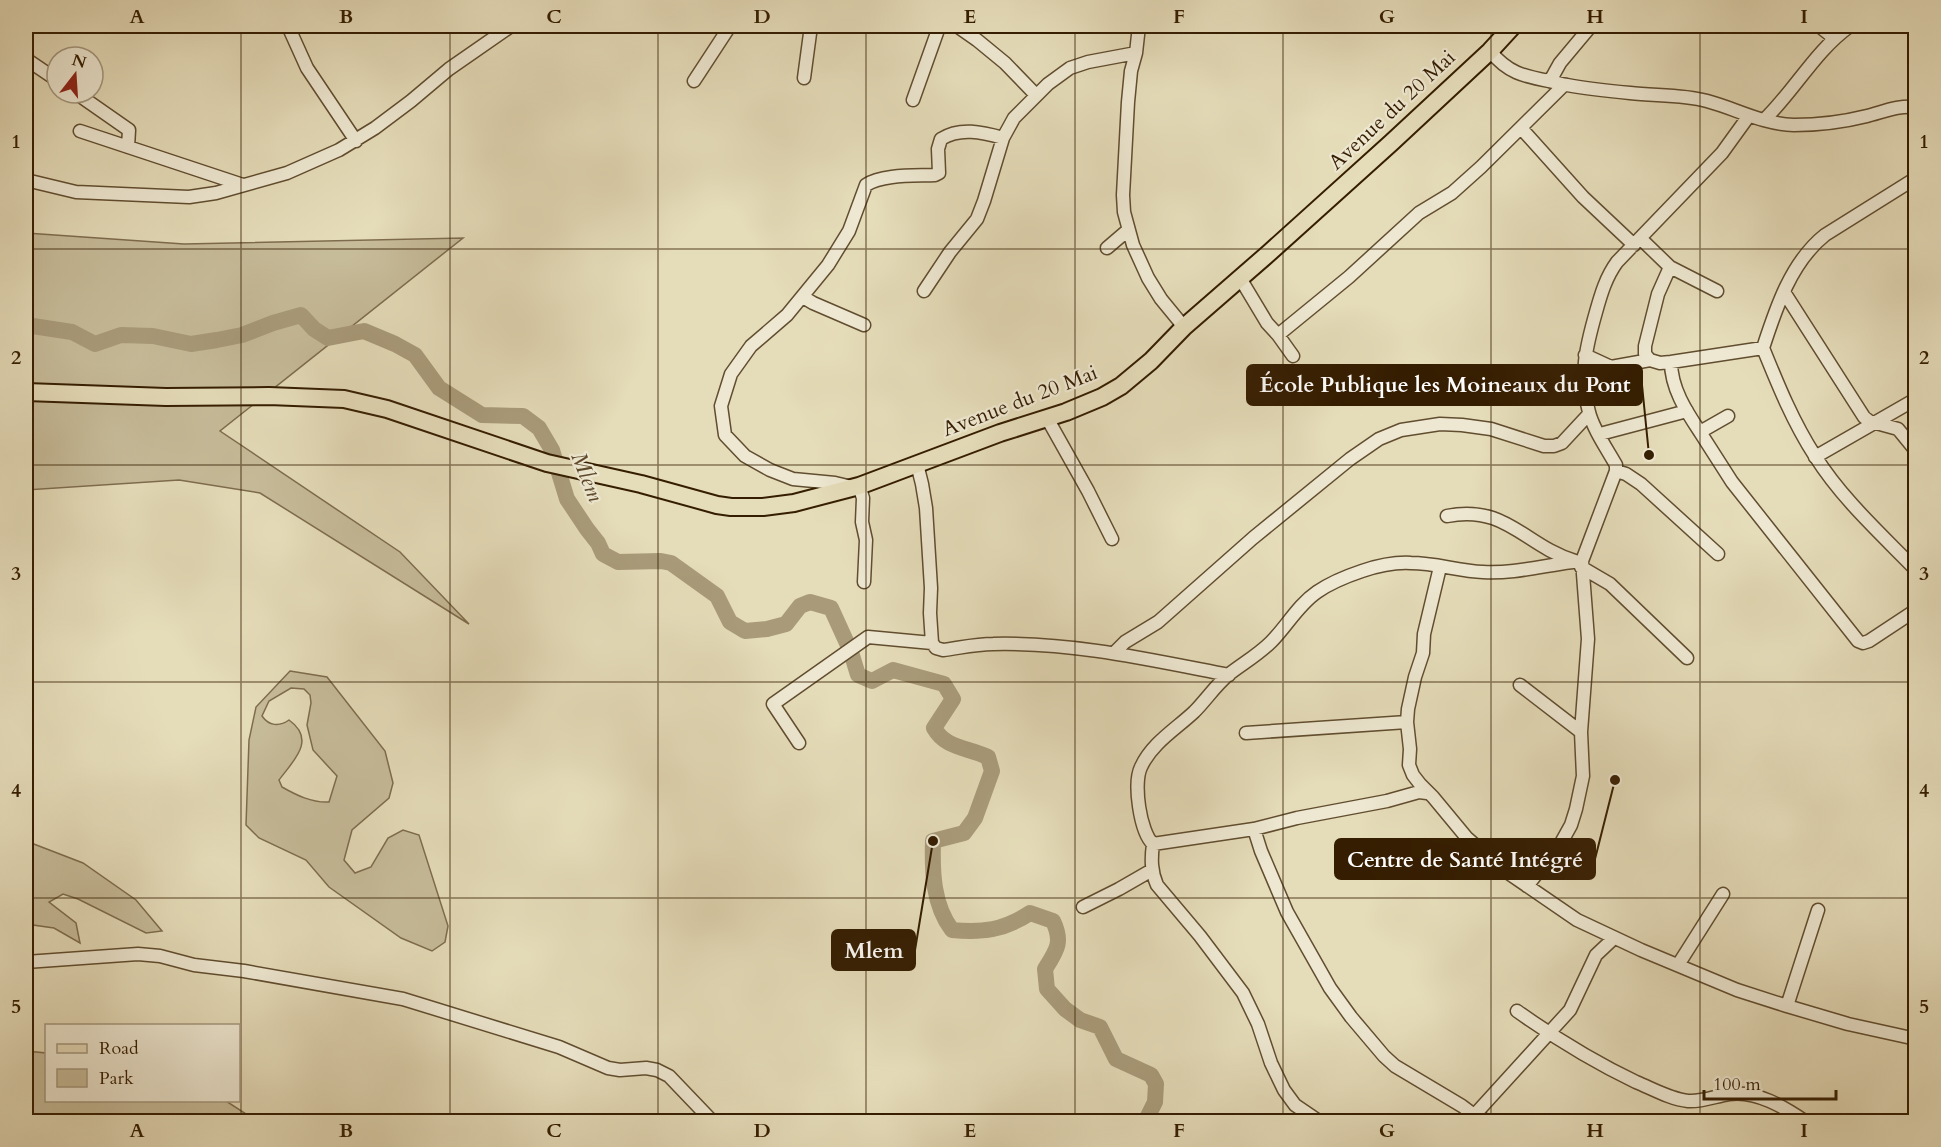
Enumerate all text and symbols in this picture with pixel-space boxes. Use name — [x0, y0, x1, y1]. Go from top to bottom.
text: A — [129, 3, 145, 30]
text: B — [339, 3, 353, 30]
text: C — [546, 3, 562, 30]
text: D — [753, 3, 771, 30]
text: E — [964, 3, 976, 30]
text: F — [1173, 3, 1185, 30]
text: G — [1379, 3, 1395, 30]
text: H — [1586, 3, 1604, 30]
text: I — [1800, 3, 1808, 30]
street label: Avenue du 20 Mai — [1322, 43, 1462, 177]
north arrow — [45, 45, 105, 105]
text: N — [69, 49, 89, 74]
text: 1 — [11, 128, 21, 155]
text: 1 — [1919, 128, 1929, 155]
text: 2 — [11, 344, 21, 371]
text: 2 — [1919, 344, 1929, 371]
street label: Avenue du 20 Mai — [938, 358, 1102, 444]
callout: École Publique les Moineaux du Pont — [1247, 365, 1642, 405]
text: École Publique les Moineaux du Pont — [1260, 370, 1631, 400]
water label: Mlem — [563, 448, 611, 507]
text: 3 — [11, 560, 21, 587]
text: 3 — [1919, 560, 1929, 587]
text: 4 — [11, 777, 21, 804]
text: 4 — [1919, 777, 1929, 804]
callout: Centre de Santé Intégré — [1335, 839, 1595, 879]
text: Centre de Santé Intégré — [1347, 845, 1583, 875]
callout: Mlem — [832, 930, 915, 970]
text: Mlem — [845, 936, 904, 966]
text: 5 — [11, 993, 21, 1020]
text: 5 — [1919, 993, 1929, 1020]
legend — [45, 1024, 240, 1102]
text: Road — [99, 1036, 139, 1061]
scale bar — [1704, 1063, 1836, 1101]
text: Park — [99, 1066, 134, 1091]
text: 100 m — [1713, 1072, 1761, 1097]
text: A — [129, 1117, 145, 1144]
text: B — [339, 1117, 353, 1144]
text: C — [546, 1117, 562, 1144]
text: D — [753, 1117, 771, 1144]
text: E — [964, 1117, 976, 1144]
text: F — [1173, 1117, 1185, 1144]
text: G — [1379, 1117, 1395, 1144]
text: H — [1586, 1117, 1604, 1144]
text: I — [1800, 1117, 1808, 1144]

